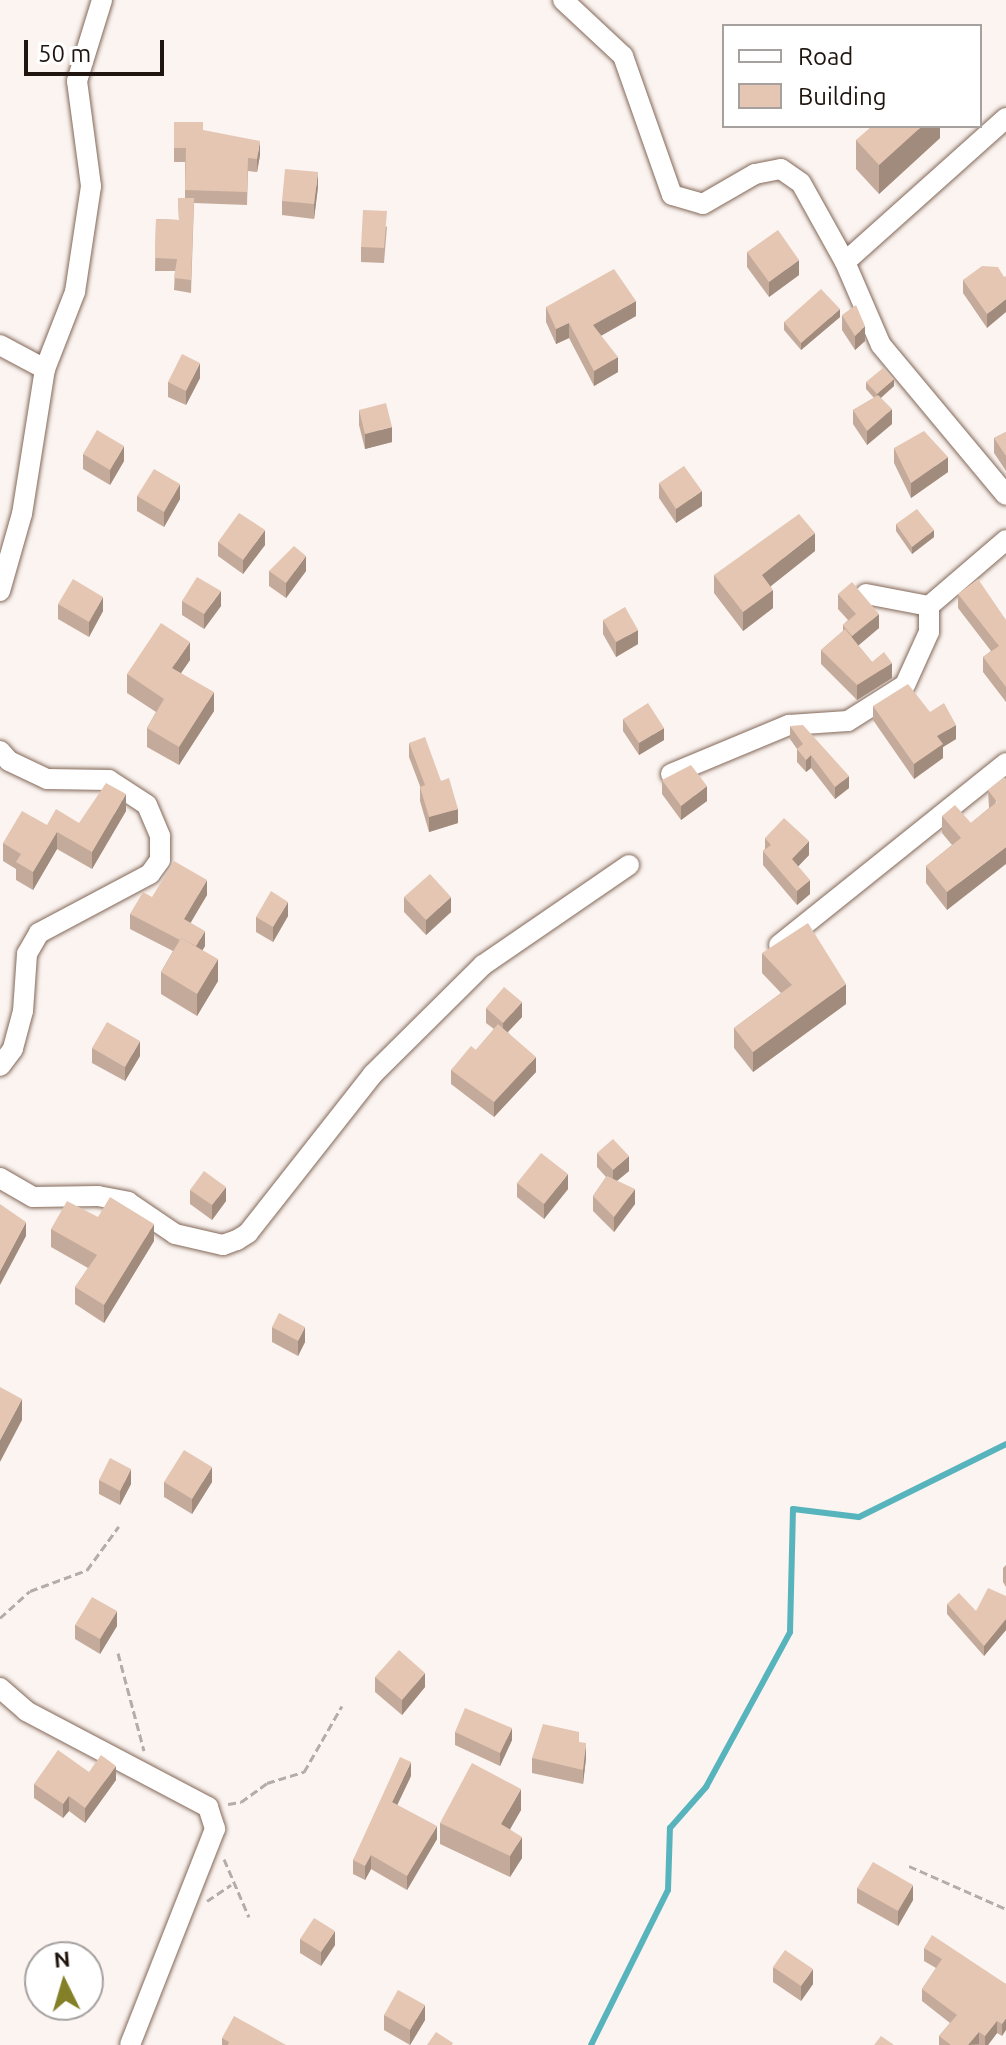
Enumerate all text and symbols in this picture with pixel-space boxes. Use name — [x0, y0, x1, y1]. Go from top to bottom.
scale bar — [28, 24, 168, 74]
legend — [722, 24, 982, 128]
text: 50 m — [38, 40, 91, 67]
text: Road — [798, 43, 853, 70]
text: Building — [798, 83, 886, 110]
north arrow — [24, 1941, 104, 2021]
text: N — [53, 1945, 71, 1972]

